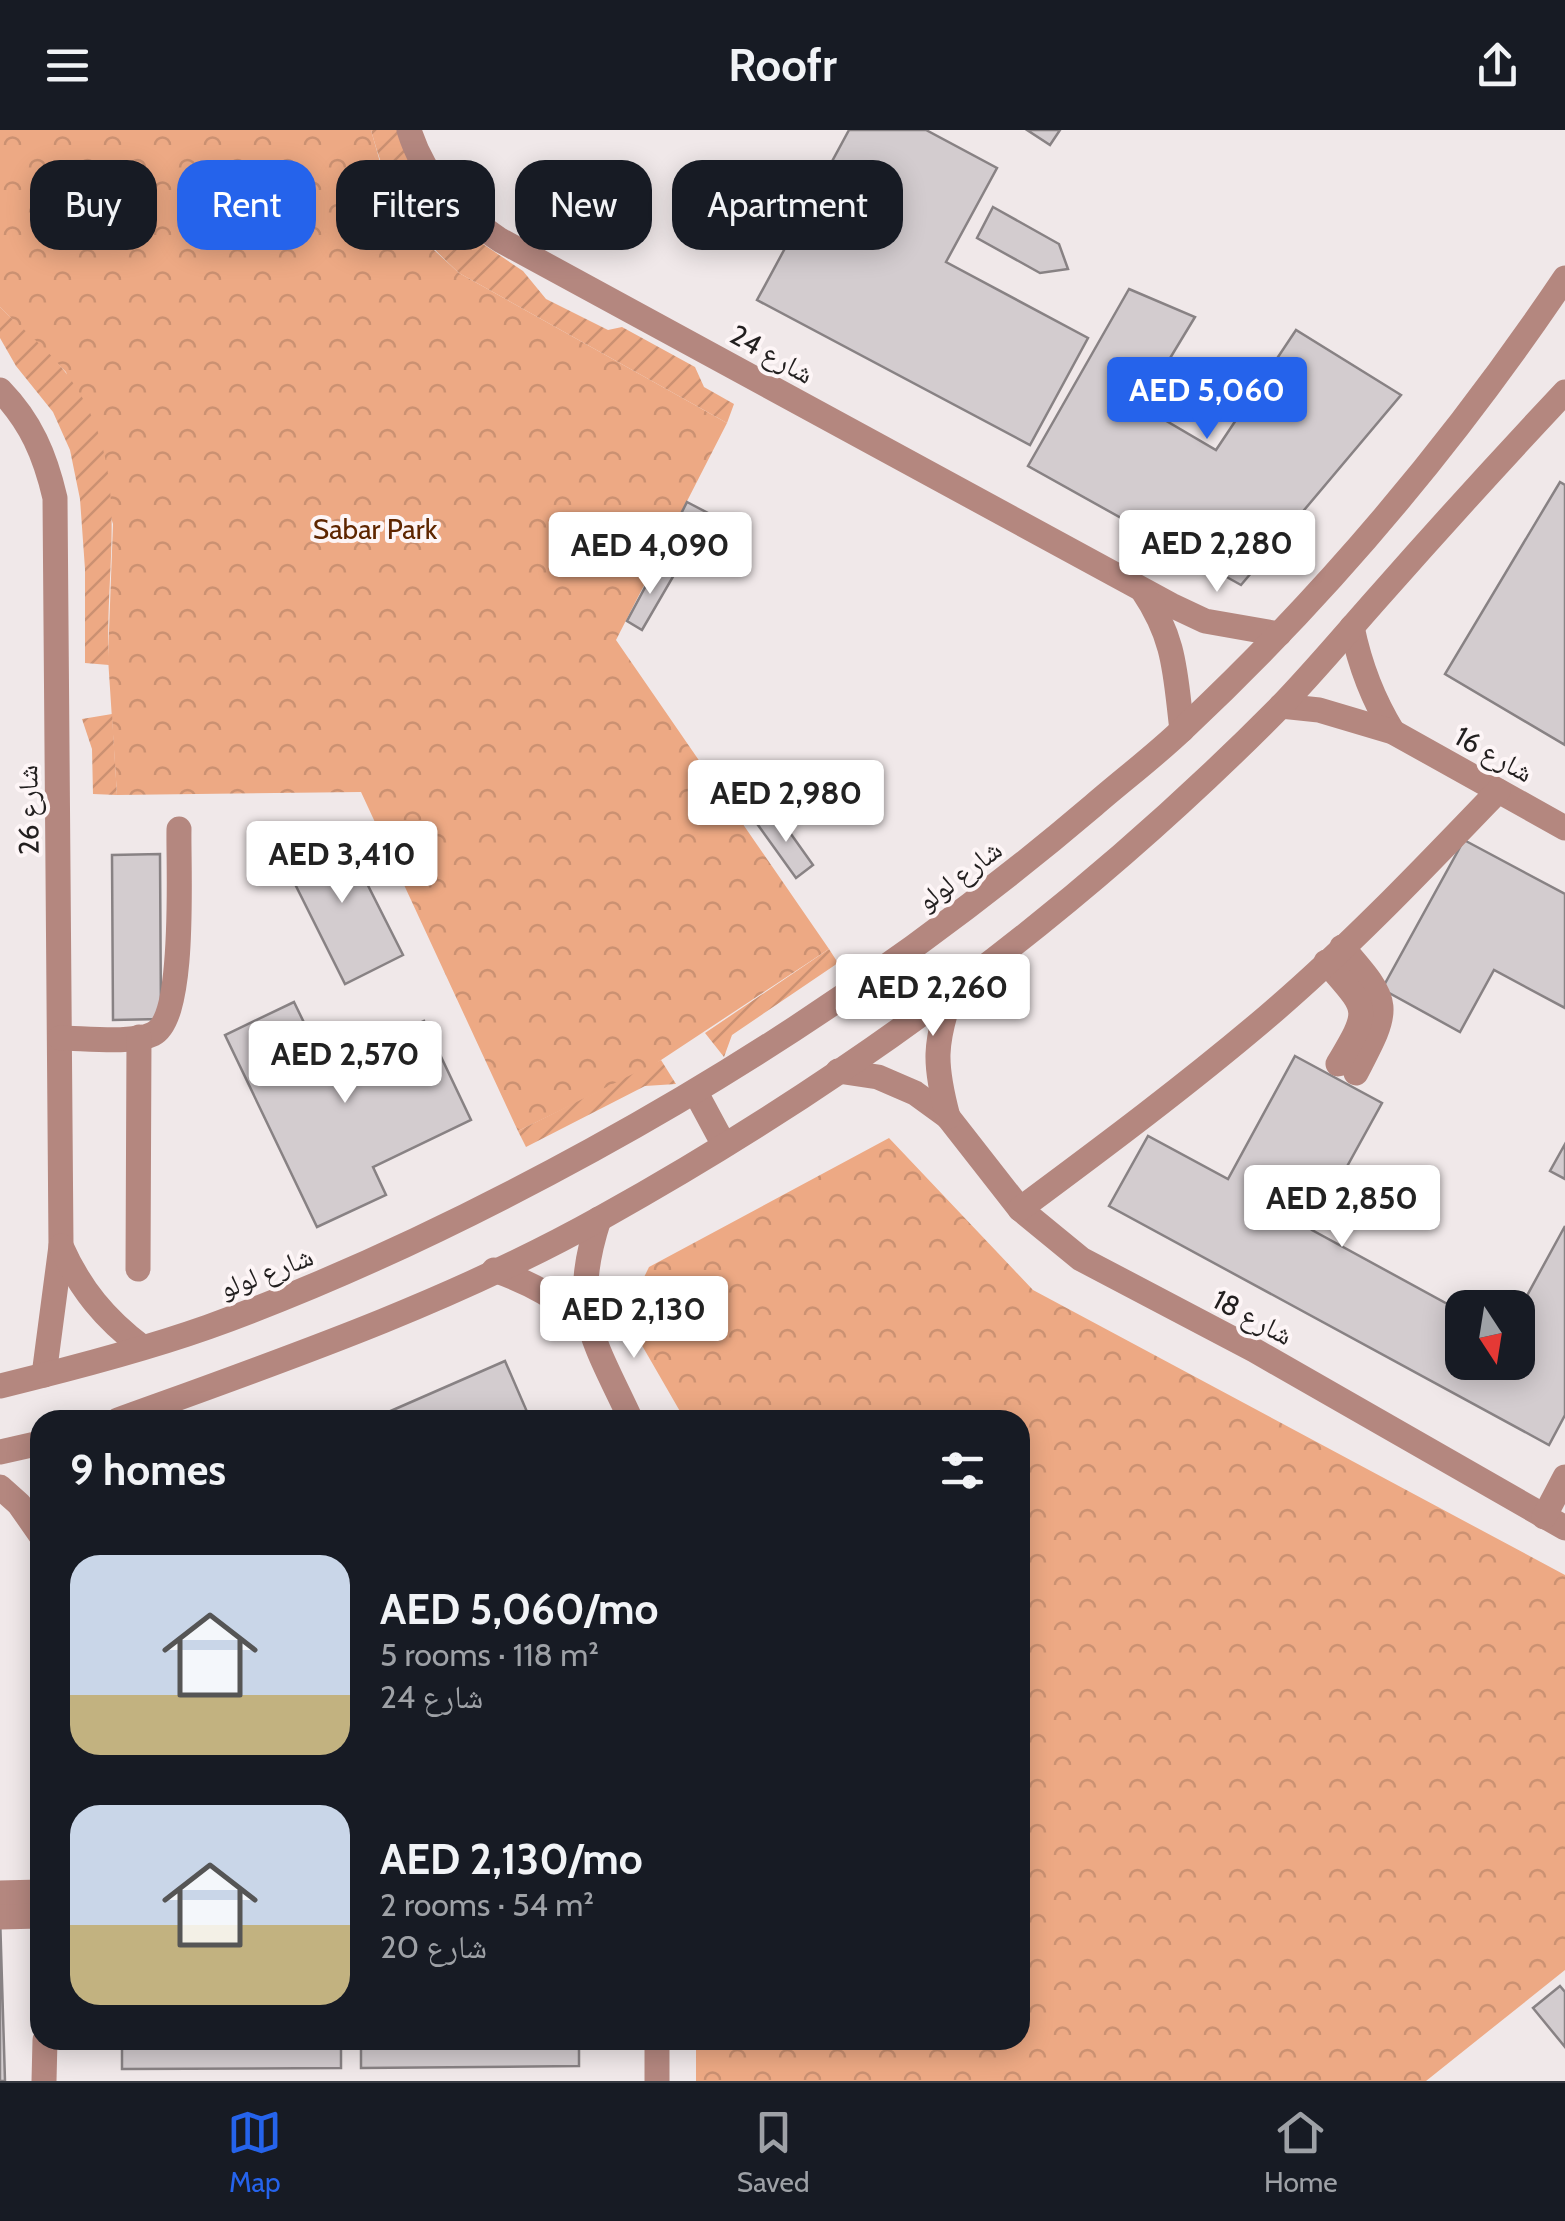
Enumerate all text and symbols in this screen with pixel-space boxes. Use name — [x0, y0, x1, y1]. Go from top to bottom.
icon: menu — [40, 38, 95, 93]
text: Roofr — [728, 38, 837, 92]
icon: share — [1470, 38, 1525, 93]
chip: Buy — [30, 160, 157, 250]
chip: Rent — [177, 160, 316, 250]
chip: Filters — [336, 160, 495, 250]
chip: New — [515, 160, 652, 250]
chip: Apartment — [672, 160, 903, 250]
street label: شارع 24 — [724, 317, 820, 392]
pin: AED 5,060 — [1093, 357, 1321, 442]
text: AED 5,060 — [1129, 370, 1285, 409]
pin: AED 2,280 — [1103, 510, 1331, 595]
park label: Sabar Park — [313, 512, 438, 546]
pin: AED 4,090 — [536, 512, 764, 597]
text: AED 2,280 — [1141, 523, 1293, 562]
text: AED 4,090 — [571, 525, 729, 564]
street label: شارع 16 — [1448, 719, 1539, 790]
pin: AED 2,980 — [672, 760, 900, 845]
street label: شارع 26 — [10, 765, 47, 855]
text: AED 2,980 — [710, 773, 862, 812]
pin: AED 3,410 — [228, 821, 456, 906]
street label: شارع لولو — [910, 832, 1009, 919]
text: AED 3,410 — [268, 834, 416, 873]
pin: AED 2,260 — [819, 954, 1047, 1039]
text: AED 2,260 — [858, 967, 1008, 1006]
pin: AED 2,570 — [231, 1021, 459, 1106]
text: AED 2,570 — [271, 1034, 419, 1073]
pin: AED 2,850 — [1228, 1165, 1456, 1250]
text: AED 2,850 — [1266, 1178, 1418, 1217]
street label: شارع لولو — [214, 1239, 318, 1306]
pin: AED 2,130 — [520, 1276, 748, 1361]
street label: شارع 18 — [1207, 1282, 1299, 1353]
text: AED 2,130 — [562, 1289, 706, 1328]
north arrow — [1445, 1290, 1535, 1380]
map controls — [1445, 1290, 1535, 1380]
icon: filters — [935, 1443, 990, 1498]
text: 9 homes — [70, 1444, 226, 1496]
text: AED 5,060/mo — [380, 1583, 659, 1635]
icon: home — [150, 1595, 270, 1715]
text: 5 rooms · 118 m² — [380, 1635, 599, 1674]
text: شارع 24 — [380, 1677, 483, 1716]
text: AED 2,130/mo — [380, 1833, 643, 1885]
icon: home — [150, 1845, 270, 1965]
text: 2 rooms · 54 m² — [380, 1885, 594, 1924]
text: شارع 20 — [380, 1927, 487, 1966]
tab: Map — [227, 2105, 282, 2199]
tab: Saved — [737, 2105, 810, 2199]
tab: Home — [1264, 2105, 1338, 2199]

